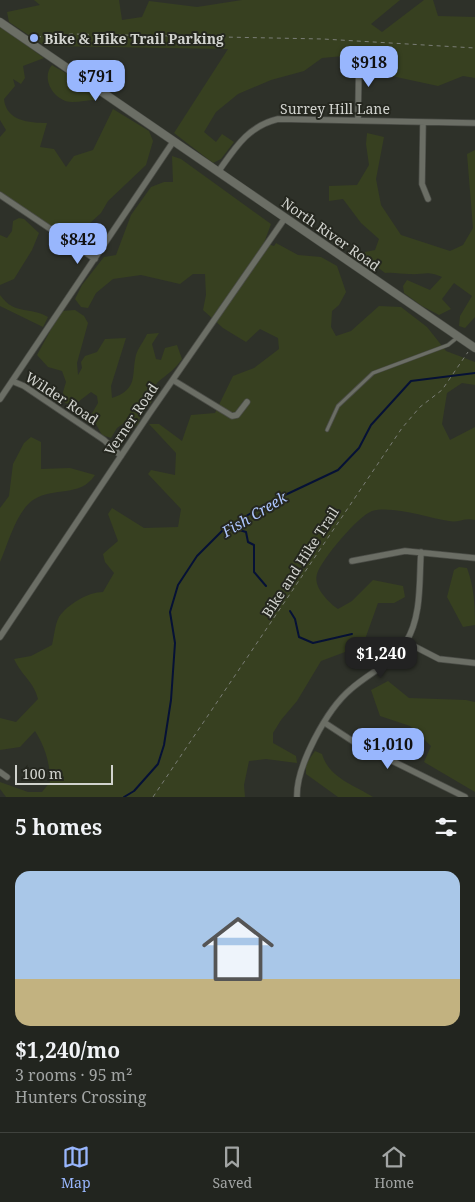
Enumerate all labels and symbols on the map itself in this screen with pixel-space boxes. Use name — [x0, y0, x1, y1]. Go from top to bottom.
place label: Bike & Hike Trail Parking — [44, 29, 224, 48]
marker: Bike & Hike Trail Parking — [28, 32, 40, 44]
pin: $918 — [339, 46, 399, 88]
pin: $791 — [66, 59, 126, 102]
street label: Surrey Hill Lane — [280, 99, 390, 118]
street label: North River Road — [278, 193, 384, 275]
pin: $842 — [48, 222, 108, 265]
street label: Wilder Road — [22, 367, 103, 429]
street label: Verner Road — [100, 379, 162, 459]
water label: Fish Creek — [217, 486, 291, 542]
street label: Bike and Hike Trail — [257, 503, 343, 621]
pin: $1,240 — [340, 636, 422, 679]
pin: $1,010 — [347, 728, 429, 770]
scale bar — [15, 762, 112, 785]

